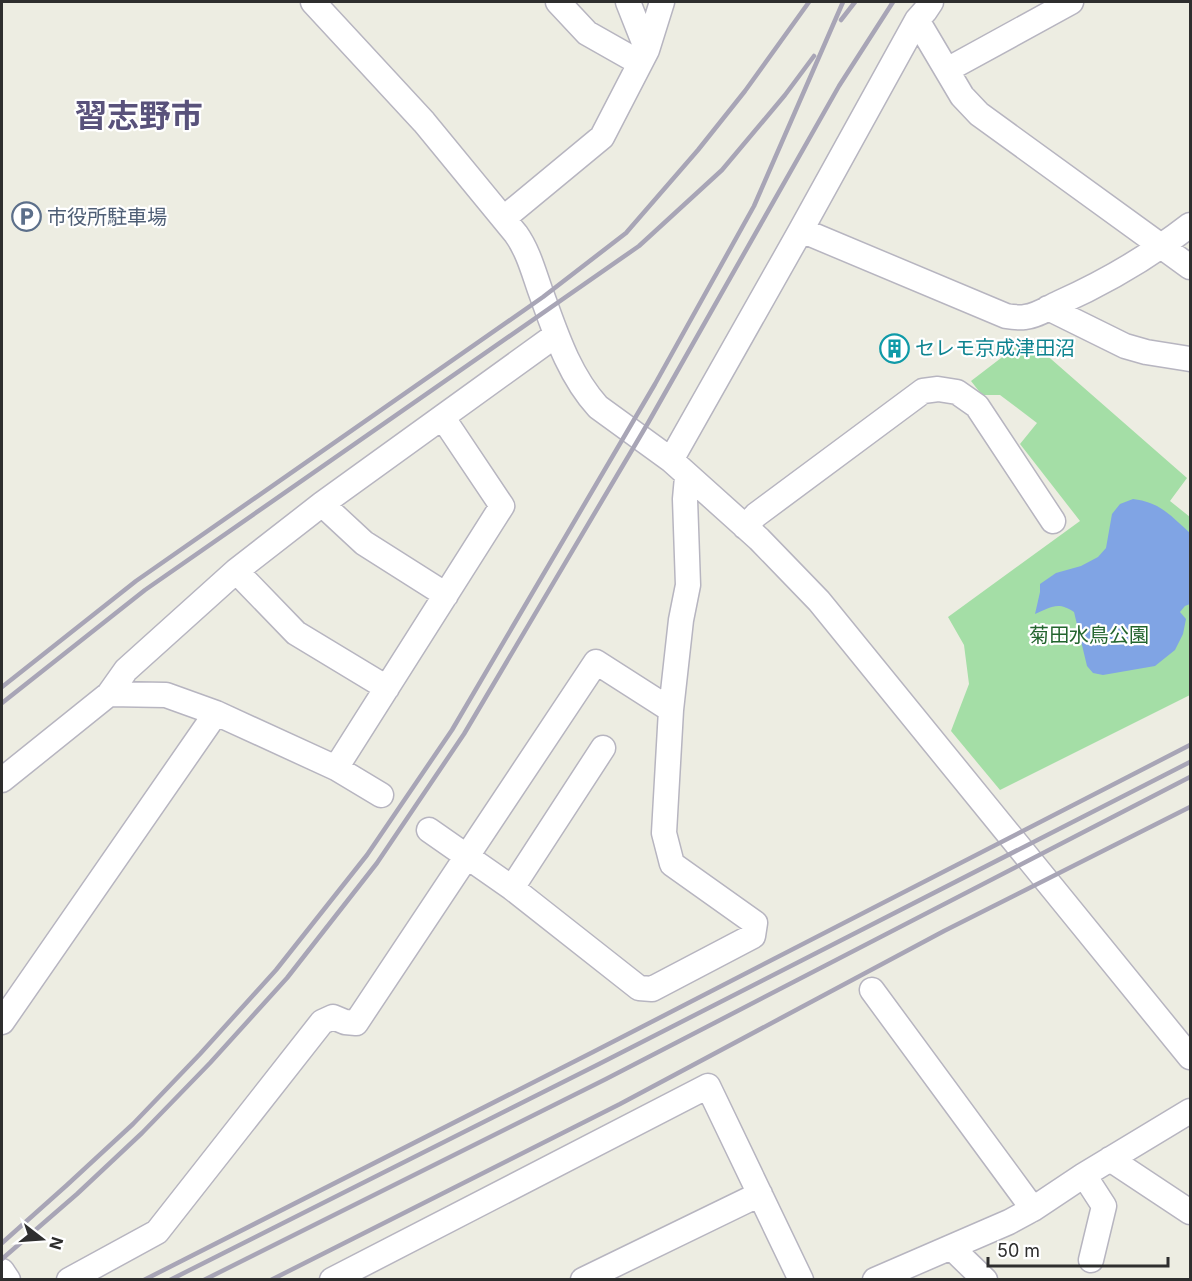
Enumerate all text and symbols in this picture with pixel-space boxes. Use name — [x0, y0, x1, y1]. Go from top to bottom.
district label: 習志野市 — [75, 96, 203, 135]
parking icon: 市役所駐車場 — [10, 201, 42, 233]
place label: 市役所駐車場 — [47, 205, 167, 229]
building icon: セレモ京成津田沼 — [878, 332, 910, 364]
place label: セレモ京成津田沼 — [915, 336, 1075, 360]
park label: 菊田水鳥公園 — [1029, 623, 1149, 647]
north arrow — [12, 1209, 72, 1269]
scale bar — [988, 1230, 1168, 1268]
text: N — [45, 1235, 68, 1252]
text: 50 m — [997, 1240, 1040, 1261]

